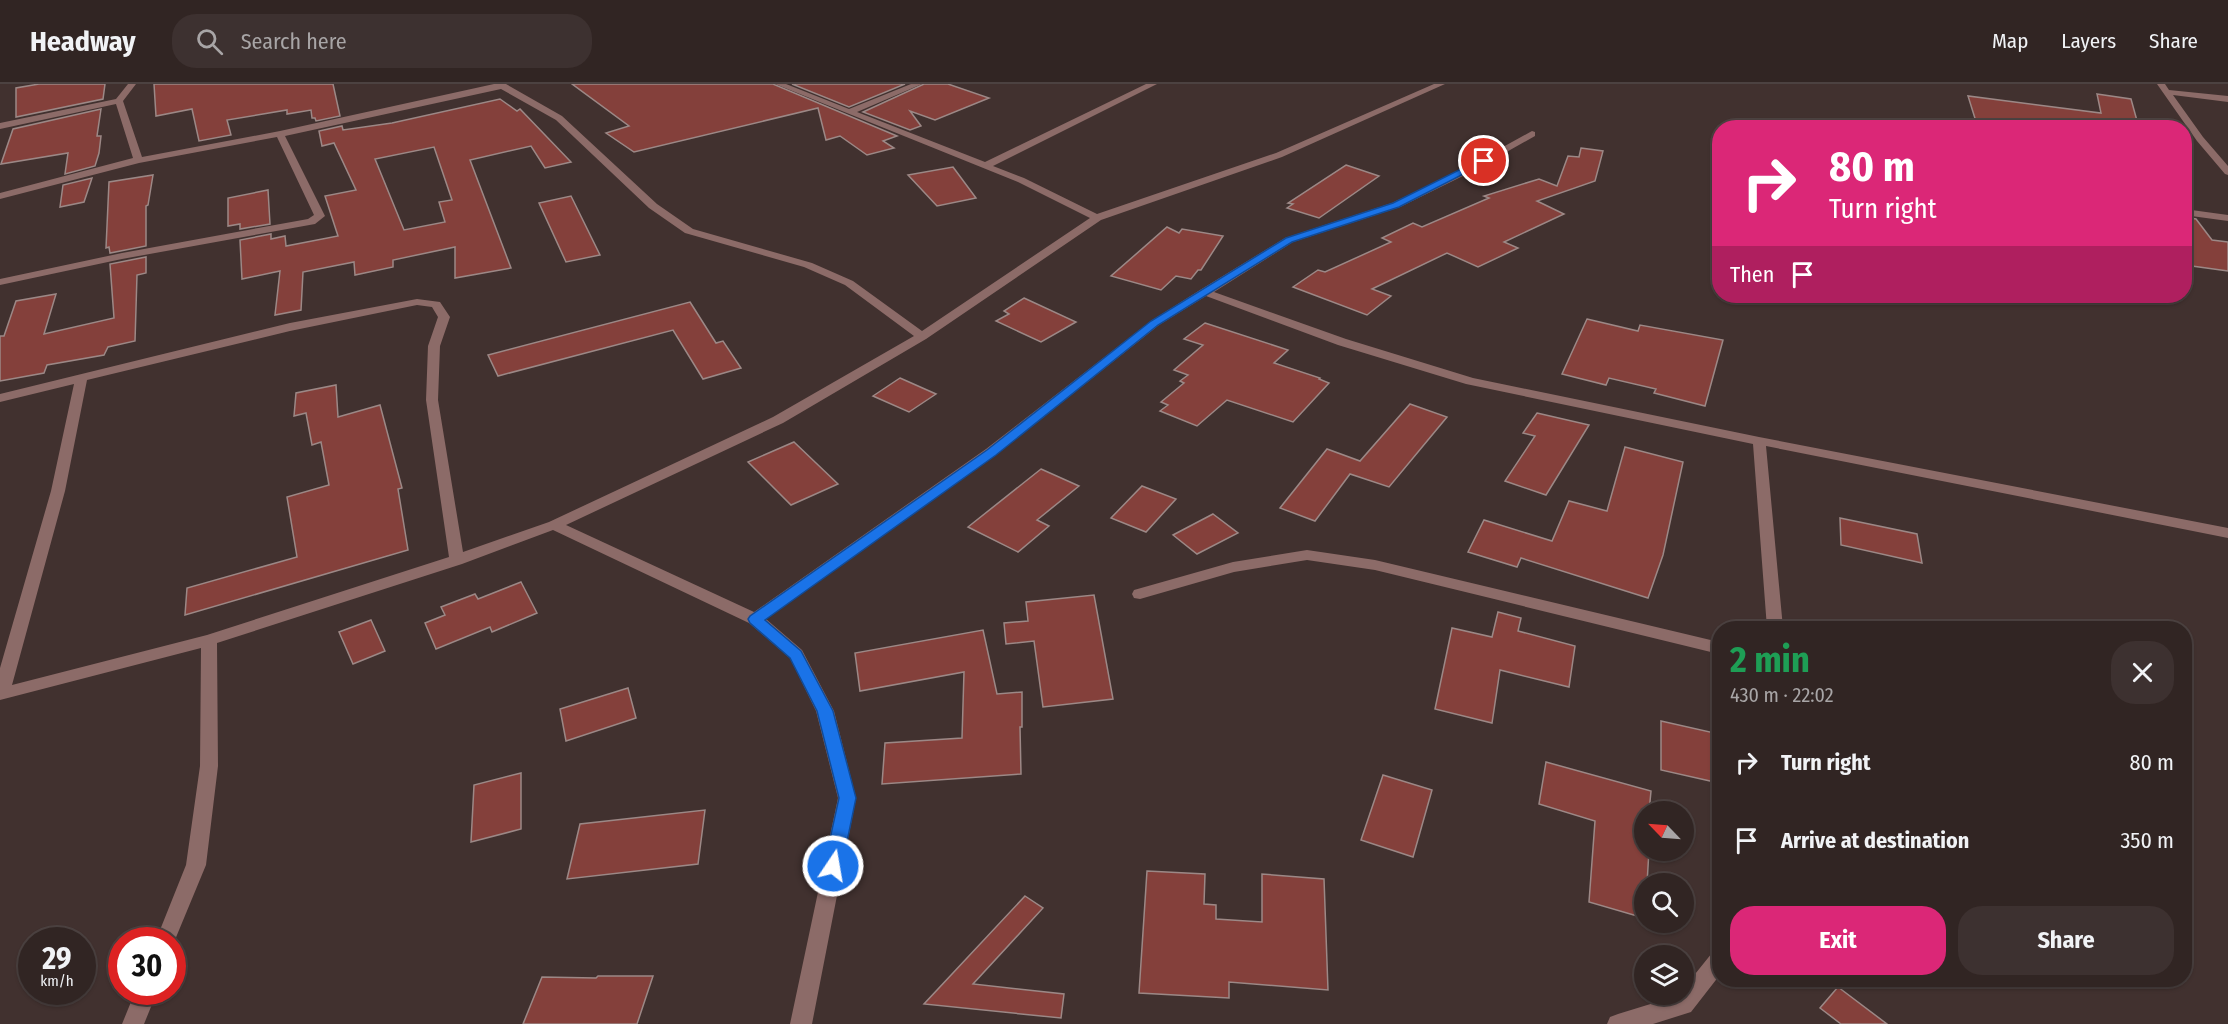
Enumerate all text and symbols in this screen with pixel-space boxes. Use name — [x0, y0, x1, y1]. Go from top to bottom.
search box — [172, 14, 592, 68]
text: Headway — [30, 25, 136, 58]
icon: search — [193, 25, 226, 58]
text: Search here — [241, 28, 347, 55]
text: Map — [1992, 28, 2028, 54]
text: Layers — [2061, 28, 2116, 54]
text: Share — [2149, 28, 2198, 54]
pin — [1458, 135, 1509, 186]
text: 80 m — [1829, 142, 1915, 192]
icon: arrive — [1467, 144, 1500, 177]
icon: right — [1730, 144, 1808, 222]
text: Turn right — [1829, 193, 1937, 225]
icon: arrive — [1786, 258, 1819, 291]
text: Then — [1730, 261, 1774, 288]
text: 2 min — [1730, 638, 1810, 682]
button: close — [2111, 641, 2174, 704]
text: 430 m · 22:02 — [1730, 683, 1833, 707]
icon: right — [1730, 746, 1763, 779]
text: Turn right — [1781, 749, 1870, 776]
text: 80 m — [2129, 749, 2174, 776]
north arrow — [1634, 801, 1694, 861]
map controls — [1634, 801, 1694, 1005]
icon: arrive — [1730, 824, 1763, 857]
text: Arrive at destination — [1781, 827, 1969, 854]
text: 350 m — [2120, 827, 2174, 854]
position arrow — [801, 834, 865, 898]
button: search — [1634, 873, 1694, 933]
button: Exit — [1730, 906, 1946, 975]
button: Share — [1958, 906, 2174, 975]
speed limit sign: 30 — [108, 927, 186, 1005]
text: 29 — [42, 941, 72, 977]
button: layers — [1634, 945, 1694, 1005]
text: km/h — [40, 972, 74, 990]

